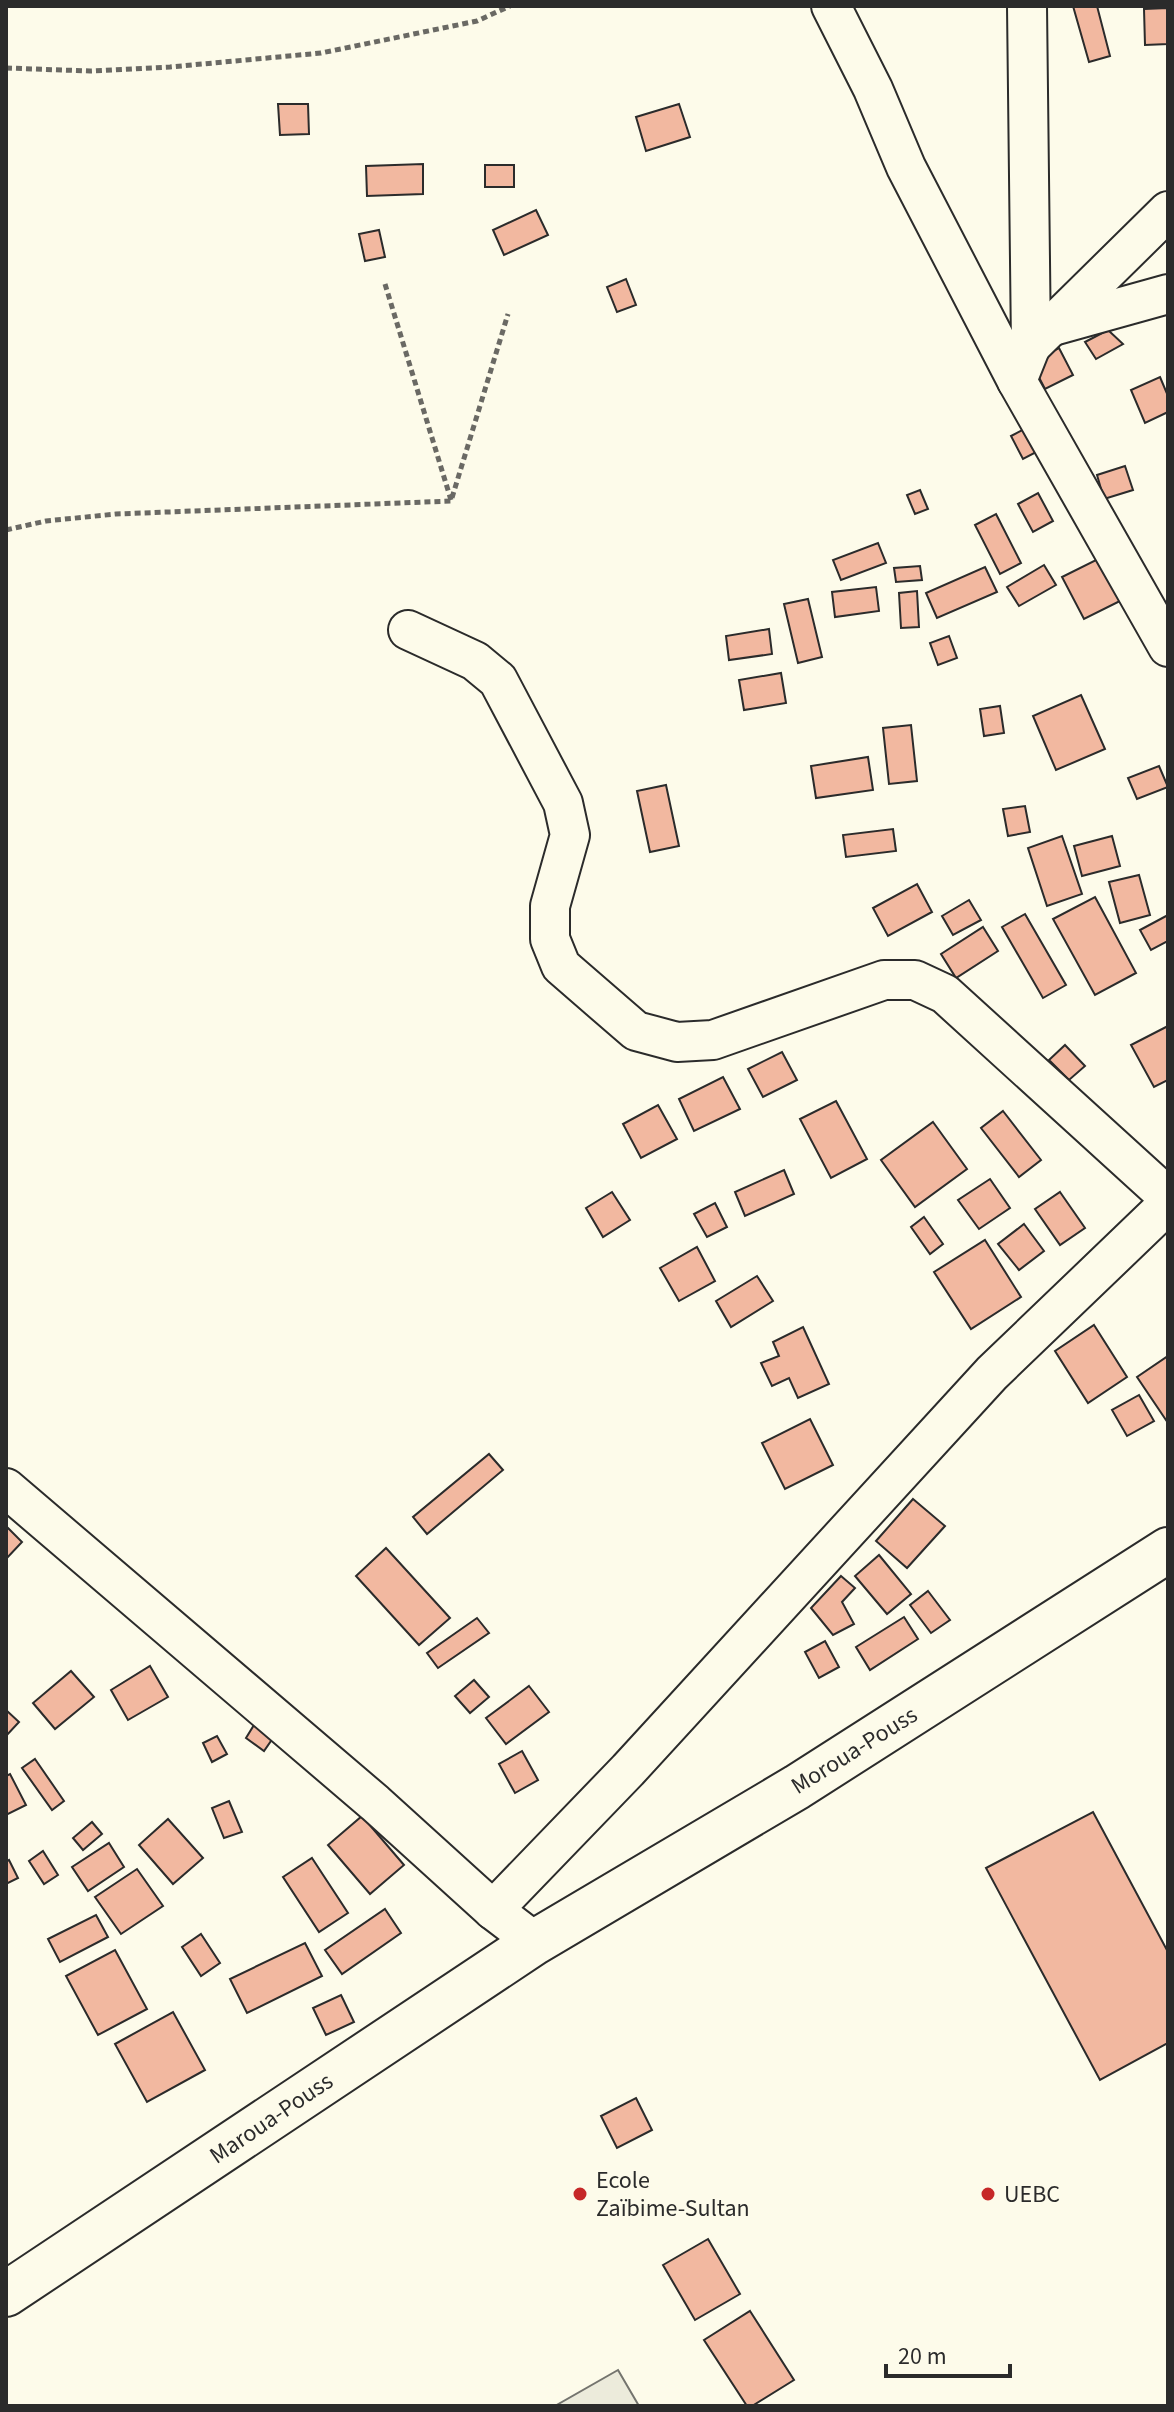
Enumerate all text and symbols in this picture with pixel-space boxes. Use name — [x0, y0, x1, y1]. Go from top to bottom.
street label: Moroua-Pouss — [784, 1698, 924, 1803]
street label: Maroua-Pouss — [202, 2064, 340, 2173]
place label: Ecole Zaïbime-Sultan — [596, 2163, 750, 2226]
place label: UEBC — [1004, 2177, 1060, 2212]
marker: Ecole Zaïbime-Sultan — [571, 2185, 589, 2203]
marker: UEBC — [979, 2185, 997, 2203]
scale bar — [886, 2328, 1010, 2378]
text: 20 m — [898, 2339, 947, 2374]

